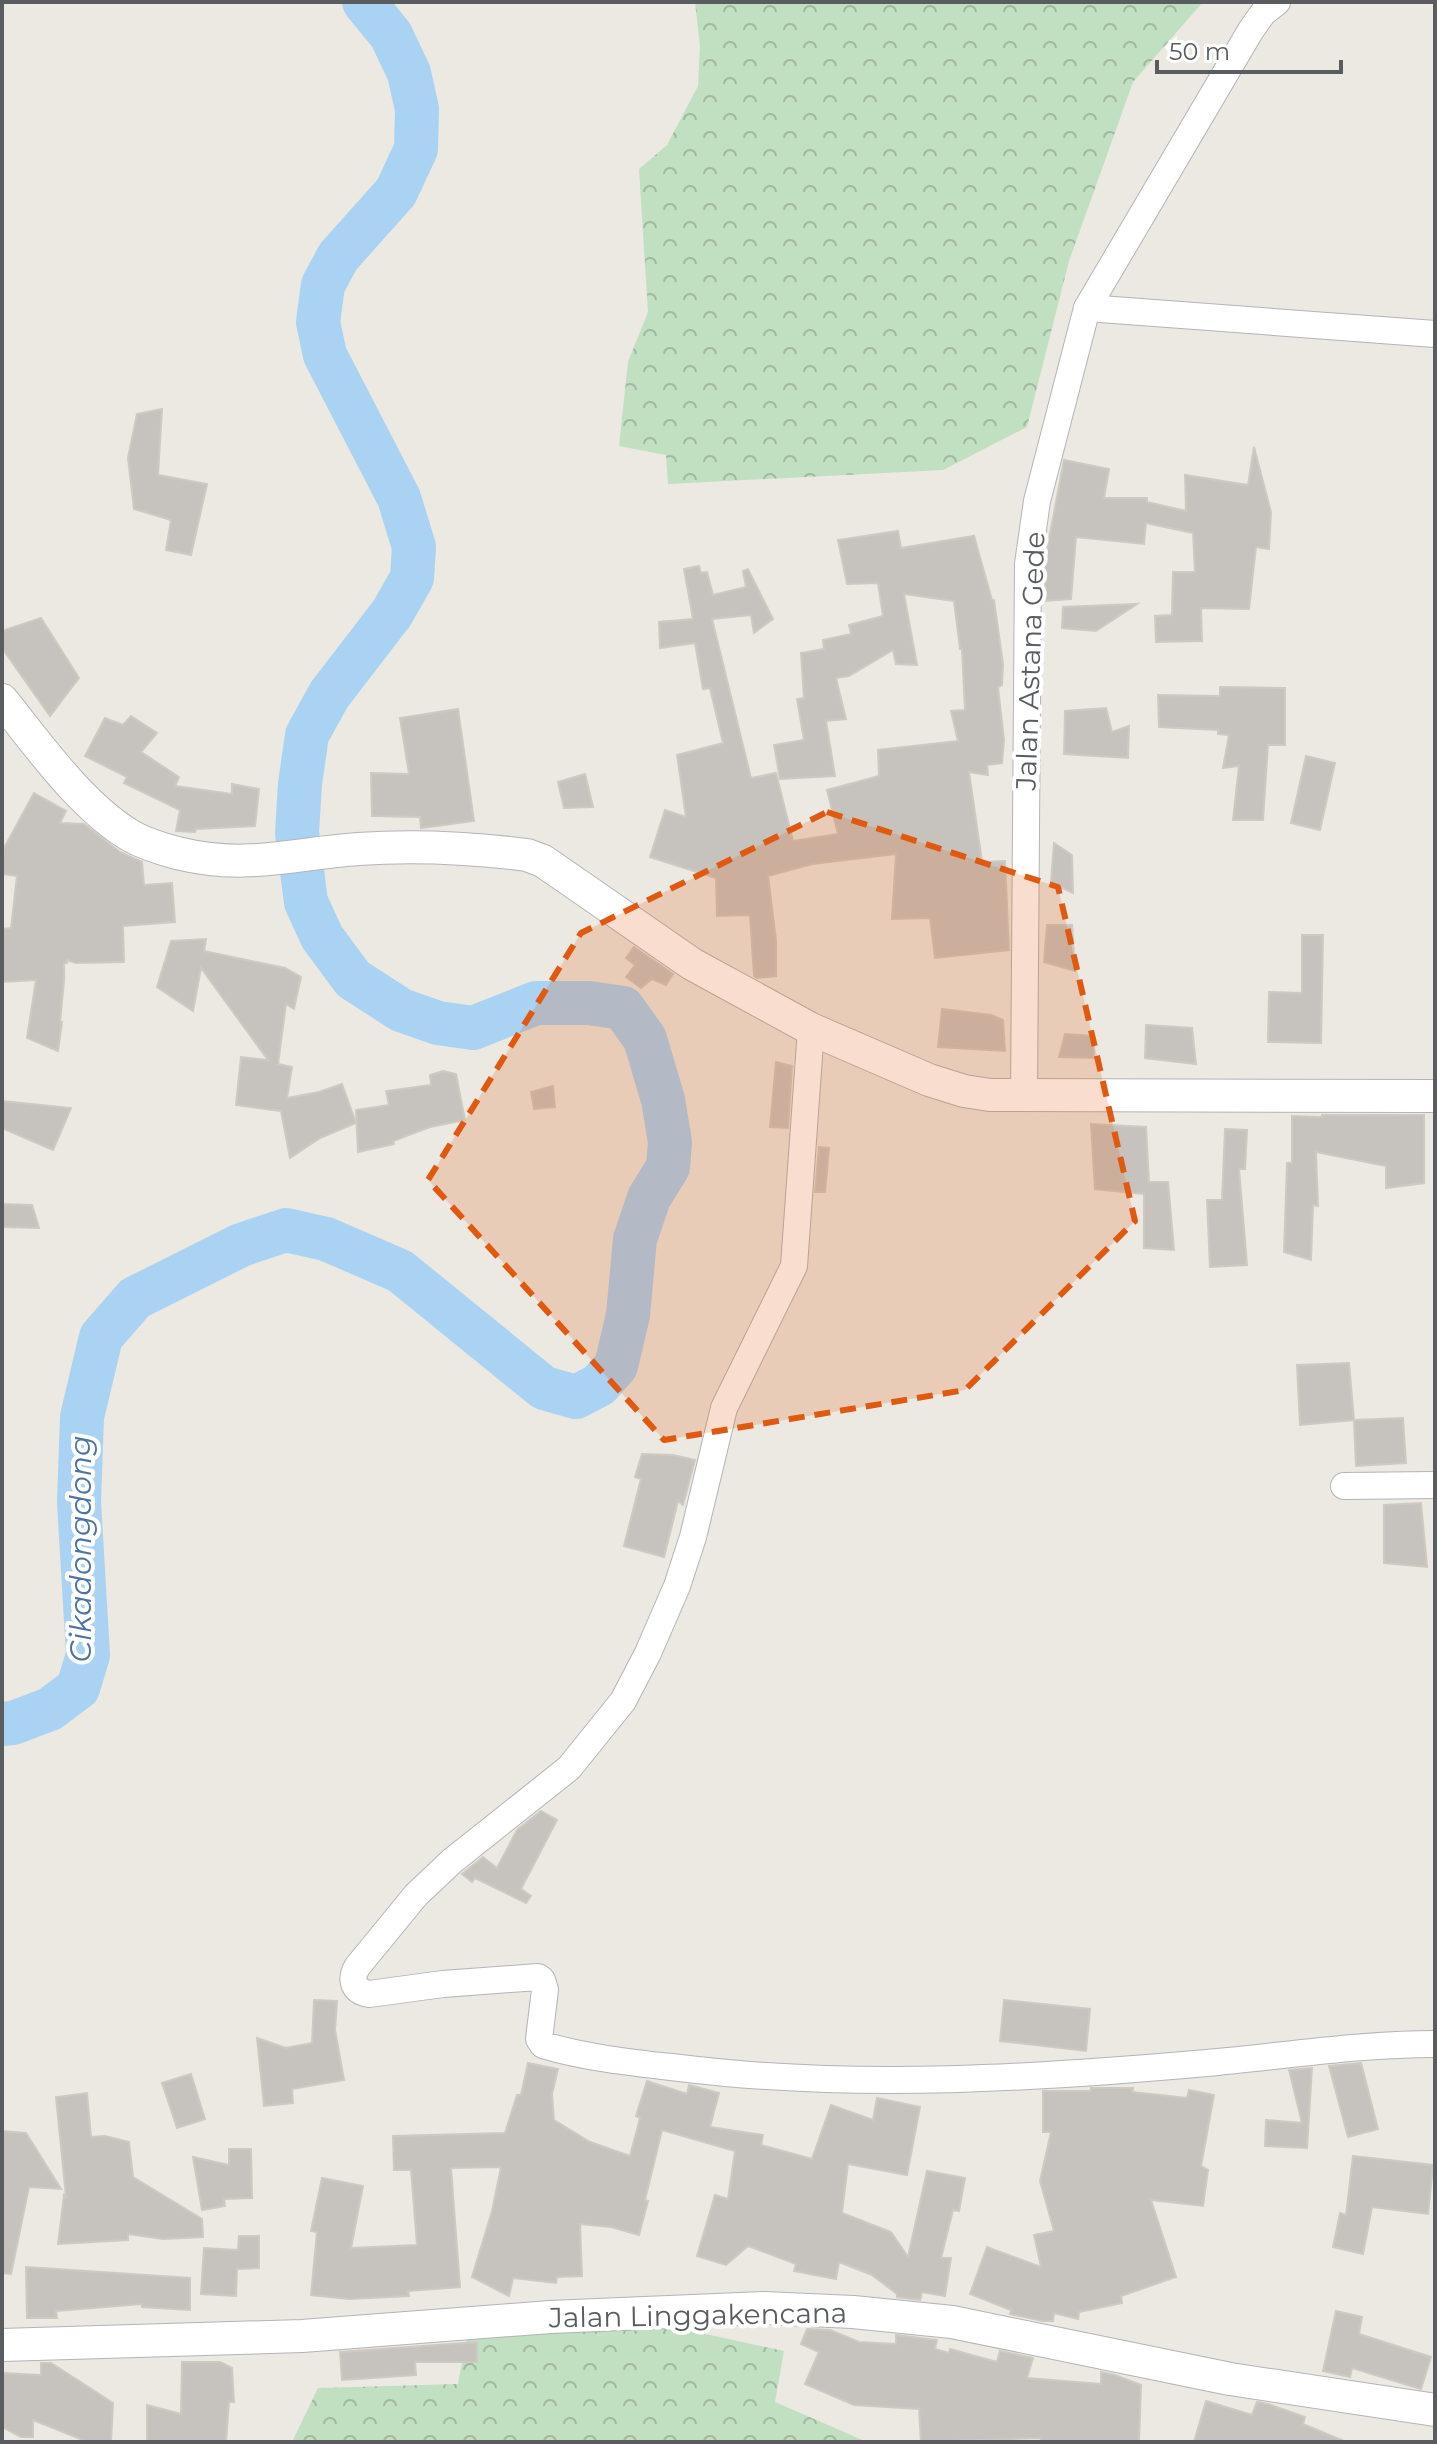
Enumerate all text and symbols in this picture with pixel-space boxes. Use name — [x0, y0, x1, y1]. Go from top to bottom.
scale bar — [1157, 24, 1341, 74]
text: 50 m — [1169, 37, 1230, 66]
street label: Jalan Astana Gede — [1008, 531, 1052, 792]
water label: Cikadongdong — [62, 1435, 99, 1663]
street label: Jalan Linggakencana — [548, 2295, 847, 2335]

